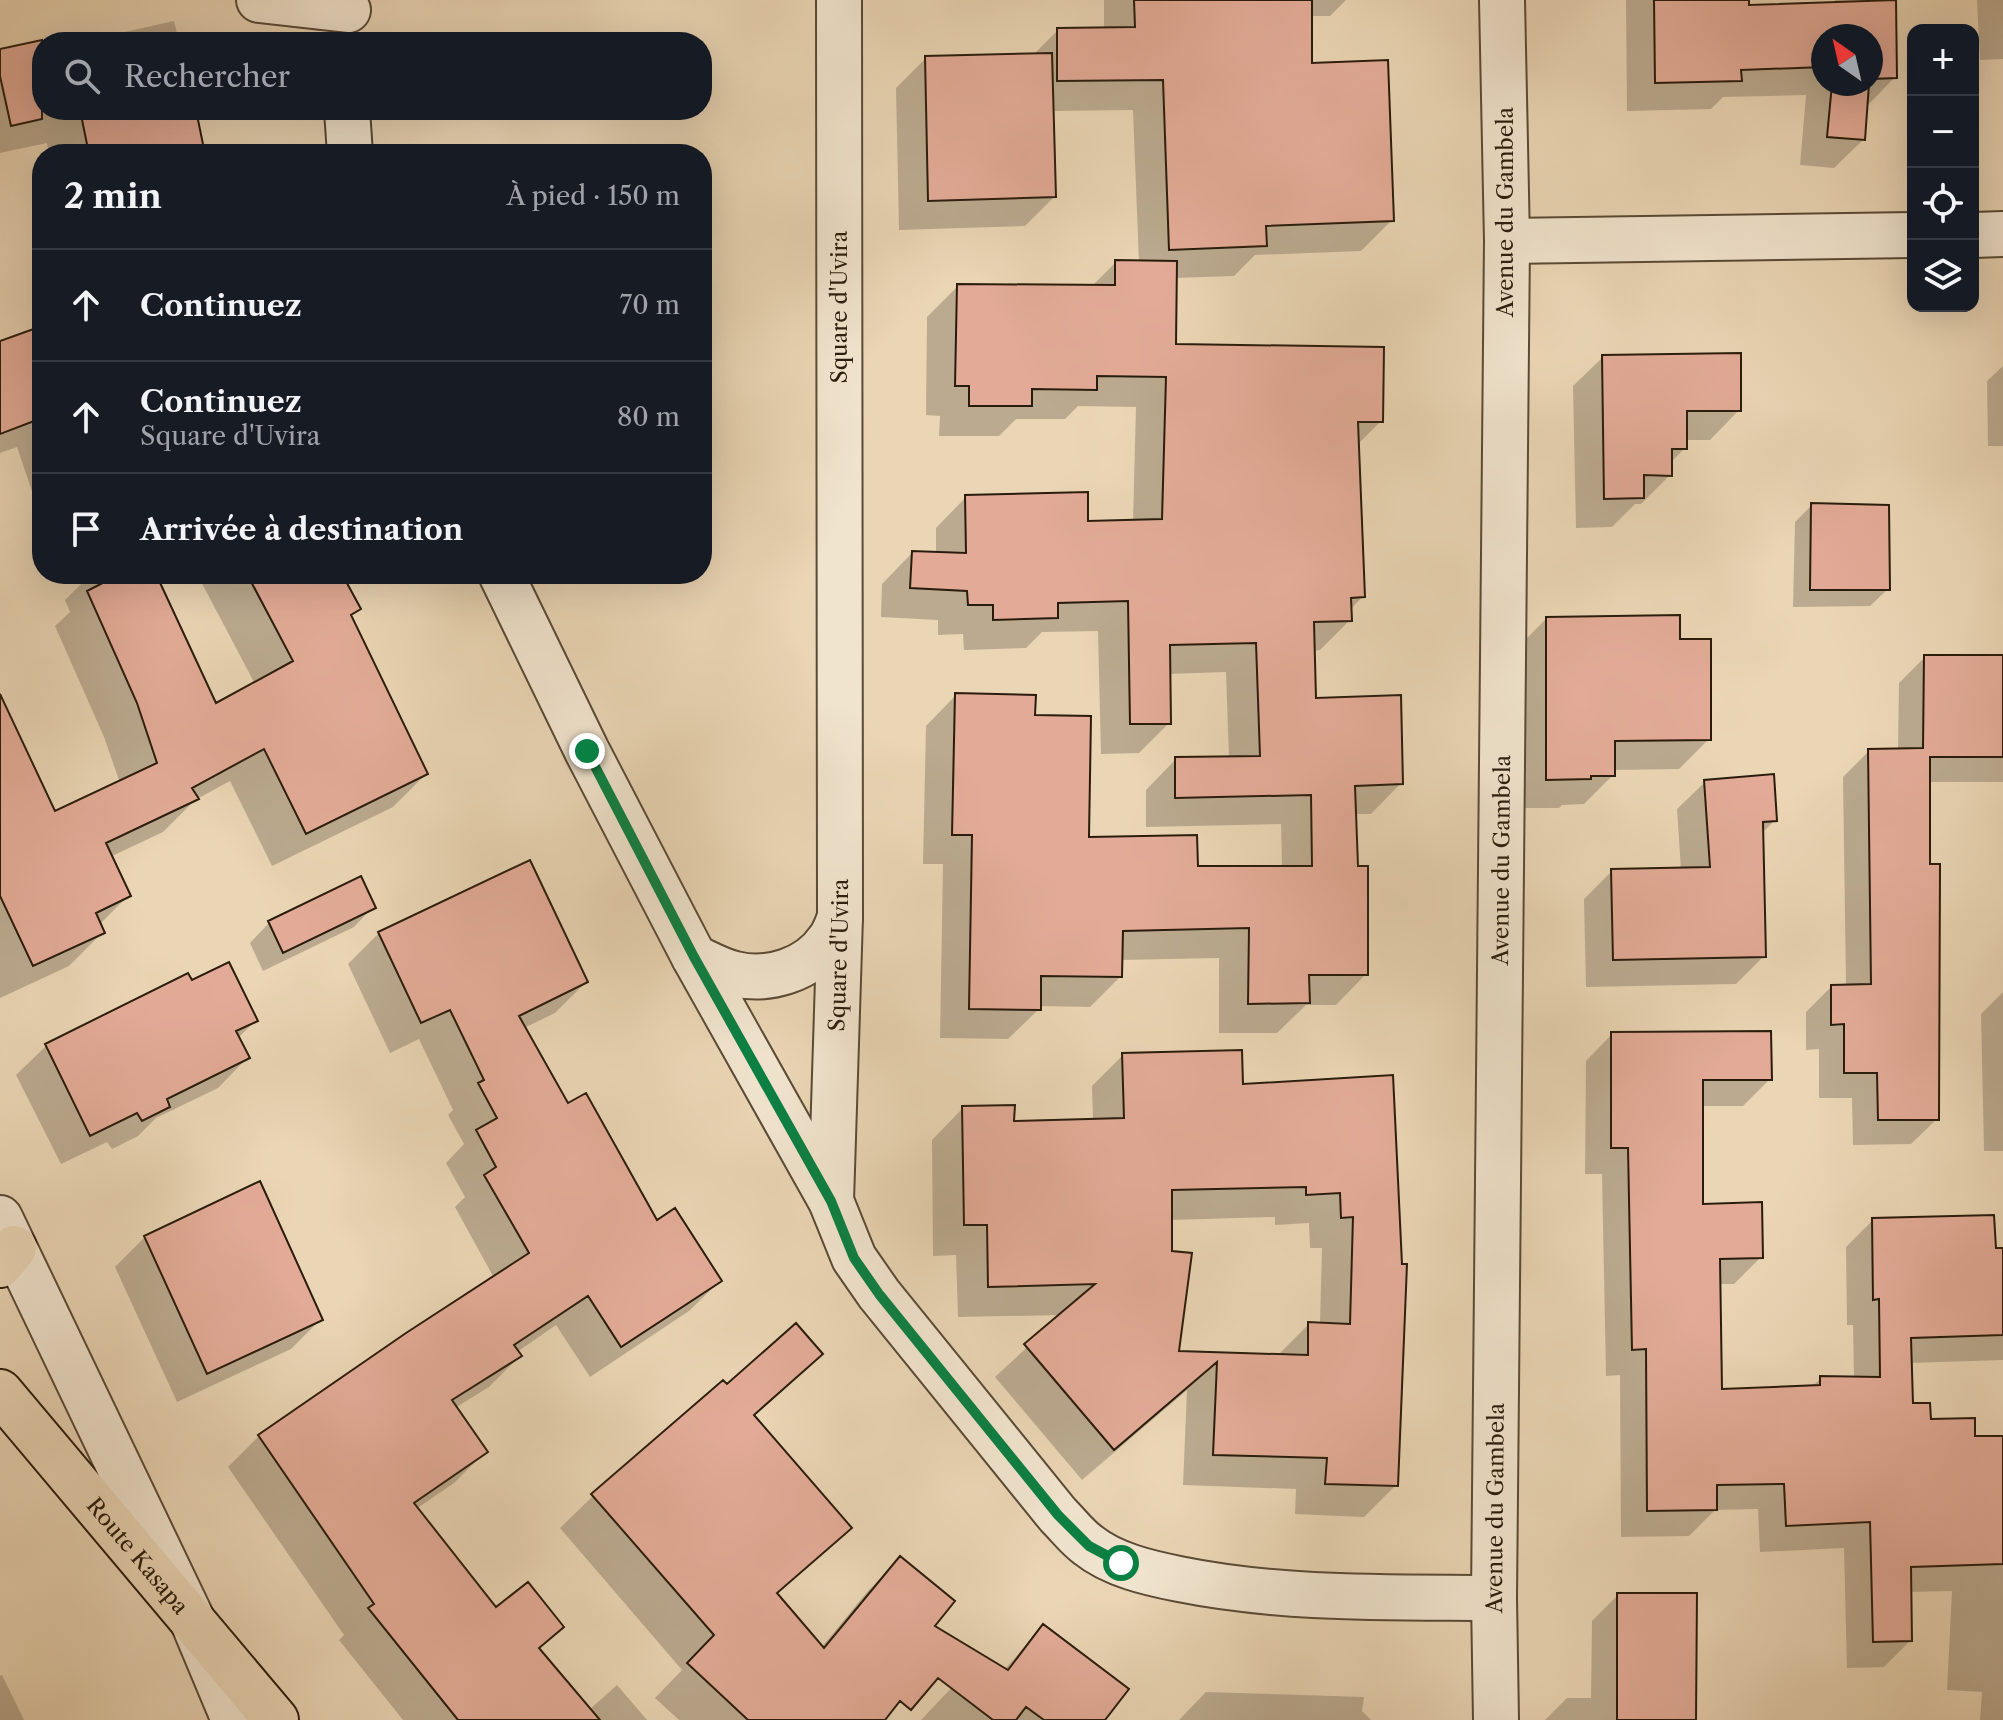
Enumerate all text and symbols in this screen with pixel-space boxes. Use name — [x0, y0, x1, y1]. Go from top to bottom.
north arrow — [1811, 24, 1883, 96]
map controls — [1907, 24, 1979, 312]
button: + — [1907, 24, 1979, 96]
search box — [32, 32, 712, 120]
icon: search — [60, 54, 104, 98]
text: Rechercher — [124, 58, 290, 95]
button: − — [1907, 96, 1979, 168]
street label: Avenue du Gambela — [1492, 106, 1519, 318]
button: locate — [1907, 168, 1979, 240]
text: 2 min — [64, 175, 162, 217]
text: À pied · 150 m — [507, 180, 680, 212]
street label: Square d'Uvira — [826, 230, 853, 383]
button: layers — [1907, 240, 1979, 312]
icon: ahead — [64, 283, 108, 327]
text: Continuez — [140, 287, 302, 324]
text: 70 m — [620, 289, 680, 321]
text: Continuez — [140, 383, 302, 420]
icon: ahead — [64, 395, 108, 439]
text: 80 m — [617, 401, 680, 433]
text: Square d'Uvira — [140, 420, 321, 452]
icon: arrive — [64, 507, 108, 551]
text: Arrivée à destination — [140, 511, 463, 548]
route end — [569, 733, 605, 769]
street label: Avenue du Gambela — [1487, 754, 1516, 966]
street label: Square d'Uvira — [823, 878, 854, 1032]
street label: Avenue du Gambela — [1480, 1402, 1509, 1615]
street label: Route Kasapa — [81, 1492, 195, 1620]
route start — [1103, 1545, 1139, 1581]

